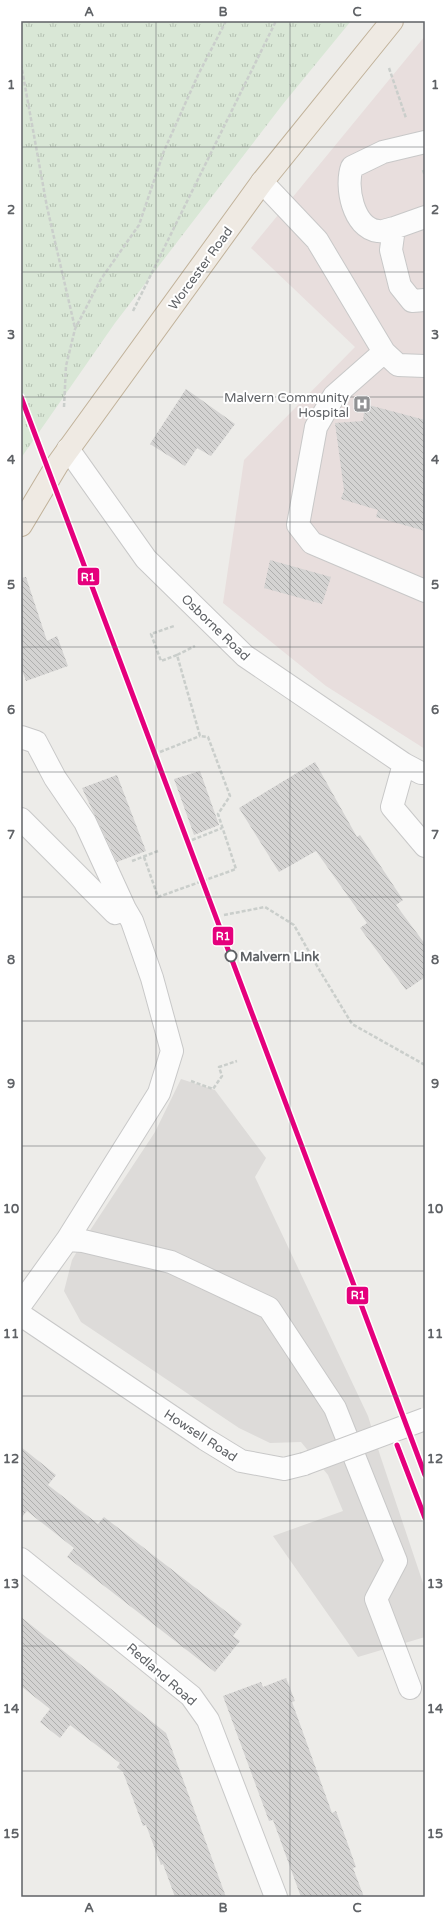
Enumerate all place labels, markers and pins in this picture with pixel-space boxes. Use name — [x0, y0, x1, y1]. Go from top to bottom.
place label: Malvern Community Hospital — [224, 390, 349, 421]
hospital icon: Malvern Community Hospital — [352, 394, 372, 414]
marker: Malvern Link — [224, 949, 238, 963]
place label: Malvern Link — [240, 949, 319, 965]

